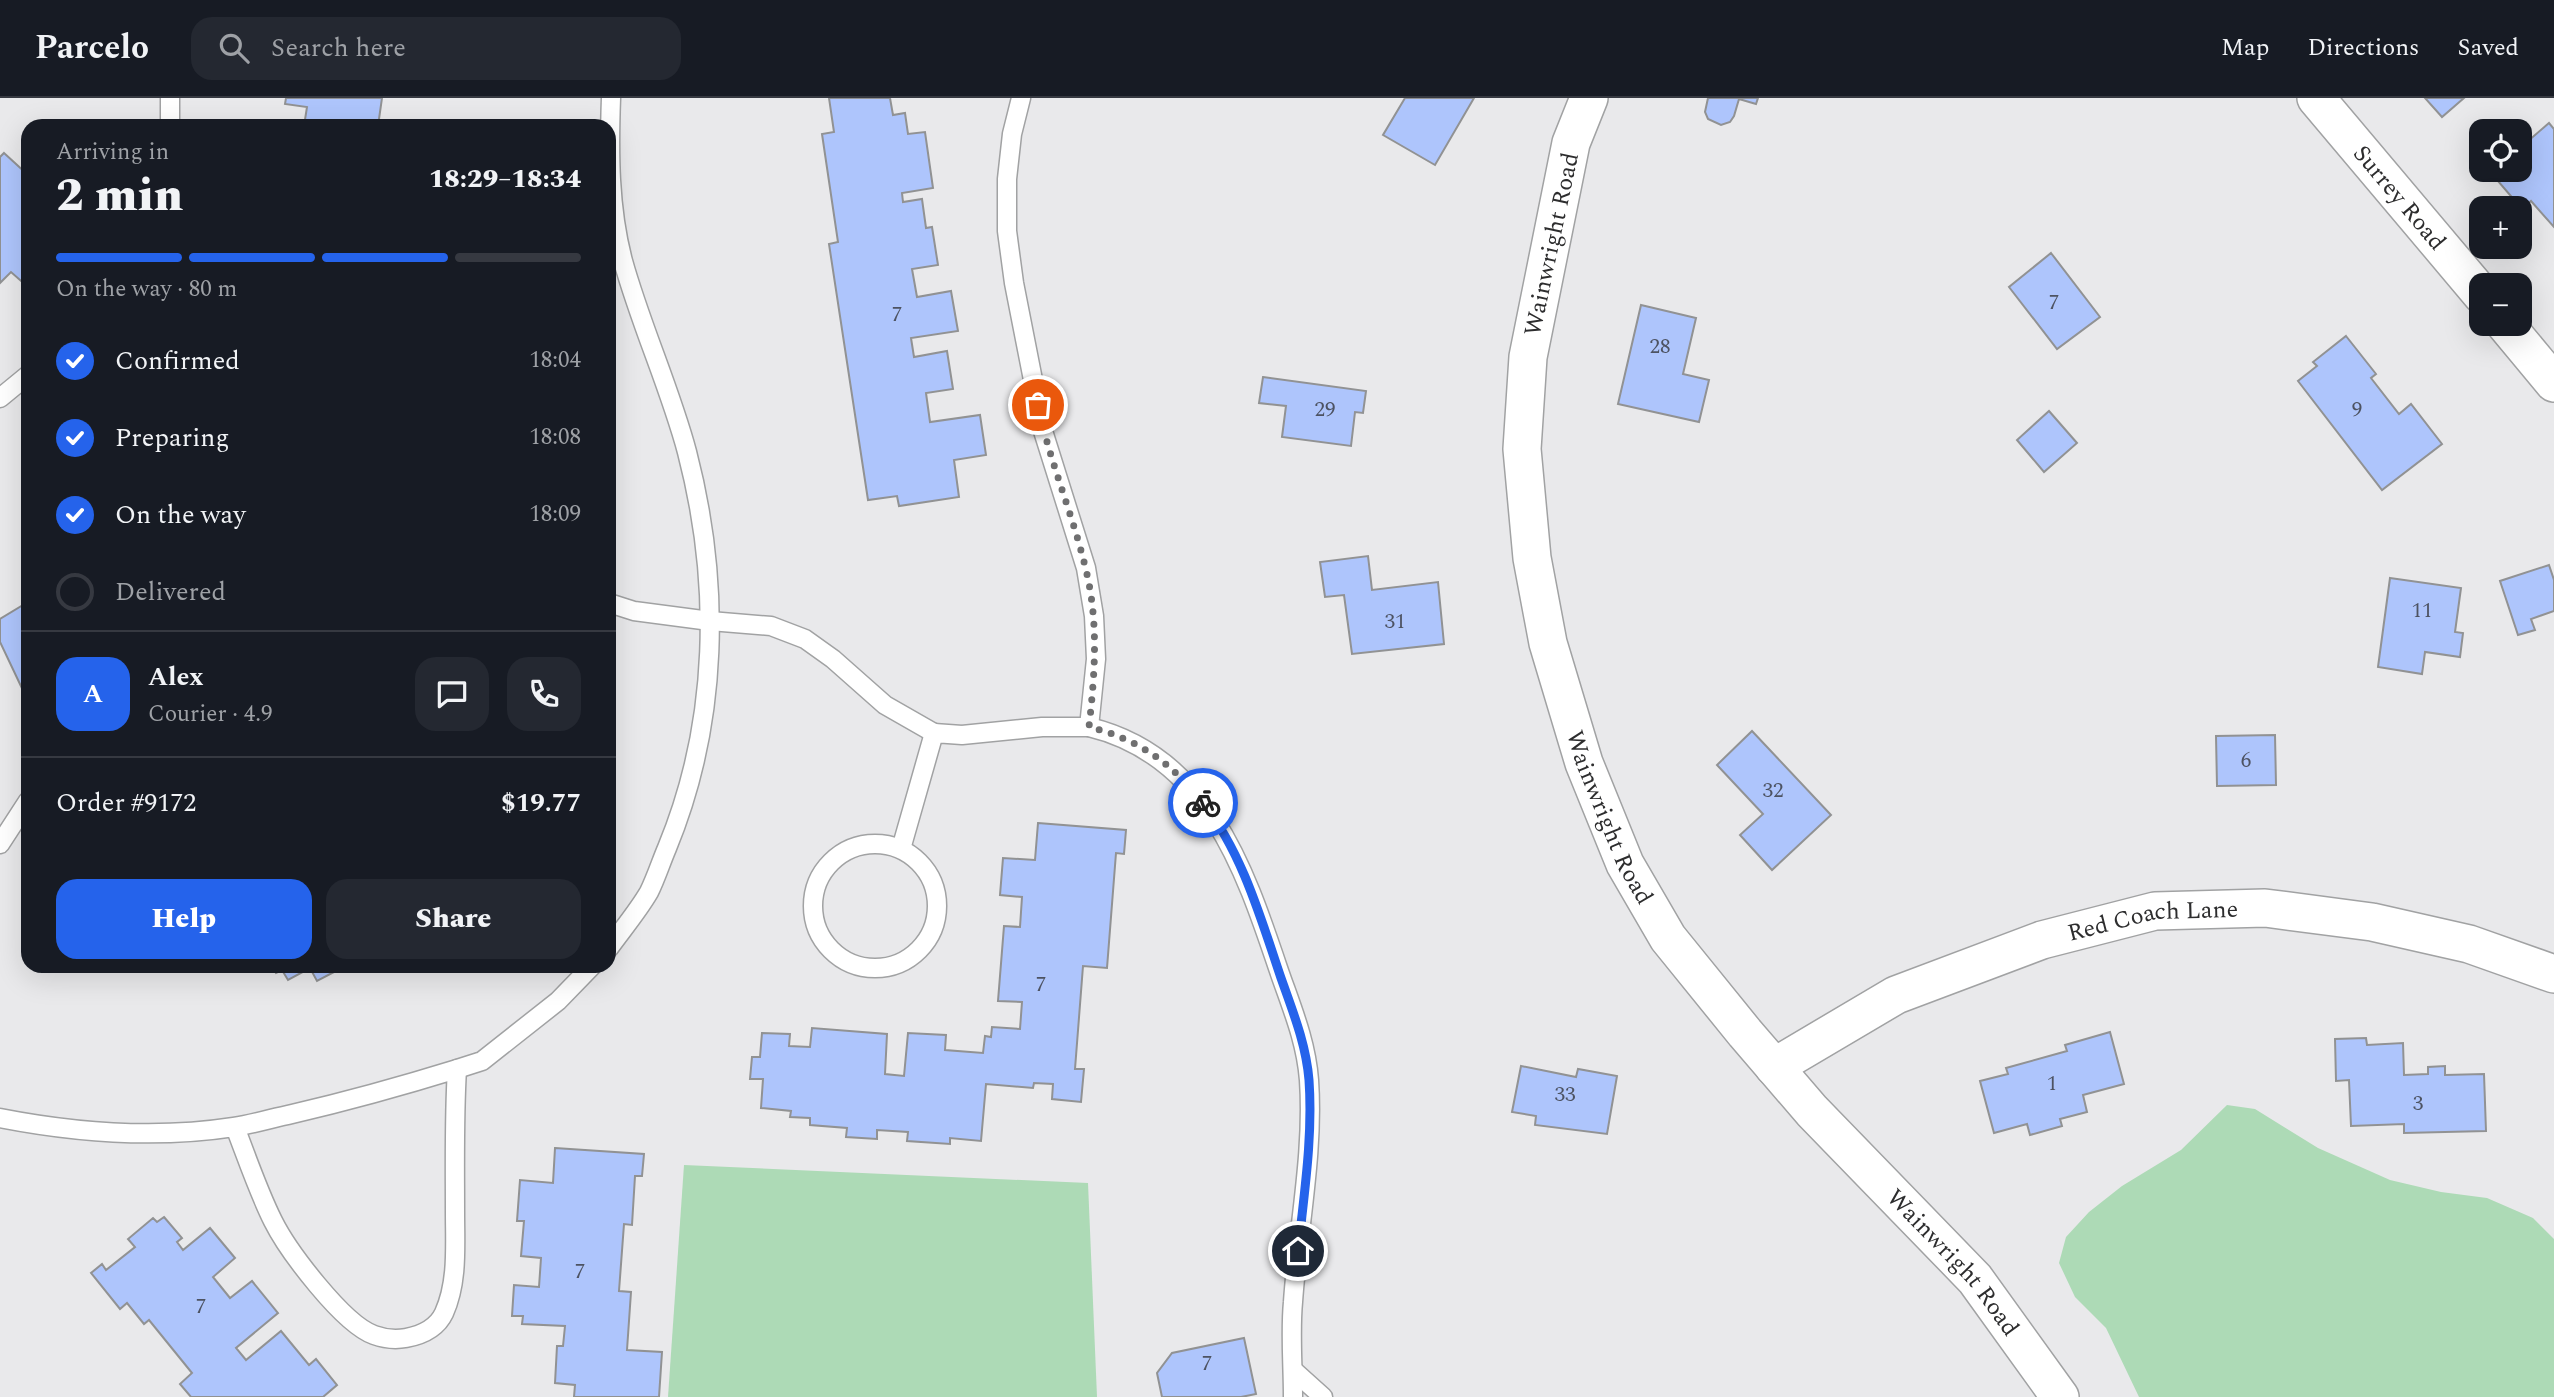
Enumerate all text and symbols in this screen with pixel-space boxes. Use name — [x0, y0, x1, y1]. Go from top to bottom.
search box — [191, 17, 681, 80]
text: Parcelo — [35, 23, 149, 73]
text: Search here — [271, 28, 406, 68]
icon: search — [215, 29, 253, 67]
text: Map — [2221, 30, 2269, 66]
text: Directions — [2307, 30, 2419, 66]
text: Saved — [2457, 30, 2519, 66]
map controls — [2469, 119, 2532, 336]
button: locate — [2469, 119, 2532, 182]
text: Arriving in — [56, 135, 169, 170]
street label: Surrey Road — [2344, 137, 2454, 259]
street label: Wainwright Road — [1515, 149, 1589, 339]
text: 18:29–18:34 — [429, 159, 581, 199]
text: 2 min — [56, 161, 183, 231]
button: + — [2469, 196, 2532, 259]
text: On the way · 80 m — [56, 272, 237, 307]
button: − — [2469, 273, 2532, 336]
house number: 7 — [2049, 287, 2059, 319]
house number: 7 — [892, 299, 902, 331]
house number: 28 — [1650, 331, 1671, 363]
text: Confirmed — [115, 341, 240, 381]
icon: check — [56, 342, 94, 380]
text: 18:04 — [529, 343, 581, 378]
pin — [1008, 375, 1068, 435]
icon: bag — [1019, 386, 1057, 424]
house number: 29 — [1315, 394, 1336, 426]
house number: 9 — [2352, 394, 2362, 426]
text: Preparing — [115, 418, 229, 458]
icon: check — [56, 419, 94, 457]
text: 18:08 — [529, 420, 581, 455]
text: On the way — [115, 495, 246, 535]
icon: check — [56, 496, 94, 534]
text: 18:09 — [529, 497, 581, 532]
text: Delivered — [115, 572, 226, 612]
house number: 11 — [2412, 595, 2433, 627]
house number: 31 — [1385, 606, 1406, 638]
text: Alex — [148, 657, 203, 697]
button: chat — [415, 657, 489, 731]
button: phone — [507, 657, 581, 731]
text: A — [83, 674, 103, 714]
text: Courier · 4.9 — [148, 697, 273, 732]
street label: Wainwright Road — [1556, 726, 1662, 912]
house number: 6 — [2241, 745, 2251, 777]
courier — [1168, 768, 1238, 838]
house number: 32 — [1763, 775, 1784, 807]
text: Order #9172 — [56, 783, 196, 823]
text: $19.77 — [501, 783, 581, 823]
icon: bike — [1184, 784, 1222, 822]
button: Help — [56, 879, 312, 959]
button: Share — [326, 879, 581, 959]
street label: Red Coach Lane — [2064, 892, 2239, 952]
house number: 7 — [1036, 969, 1046, 1001]
house number: 1 — [2047, 1068, 2057, 1100]
house number: 33 — [1555, 1079, 1576, 1111]
house number: 3 — [2413, 1088, 2424, 1120]
street label: Wainwright Road — [1878, 1181, 2028, 1344]
pin — [1268, 1221, 1328, 1281]
icon: home — [1279, 1232, 1317, 1270]
house number: 7 — [575, 1256, 585, 1288]
house number: 7 — [196, 1291, 206, 1323]
house number: 7 — [1202, 1348, 1212, 1380]

